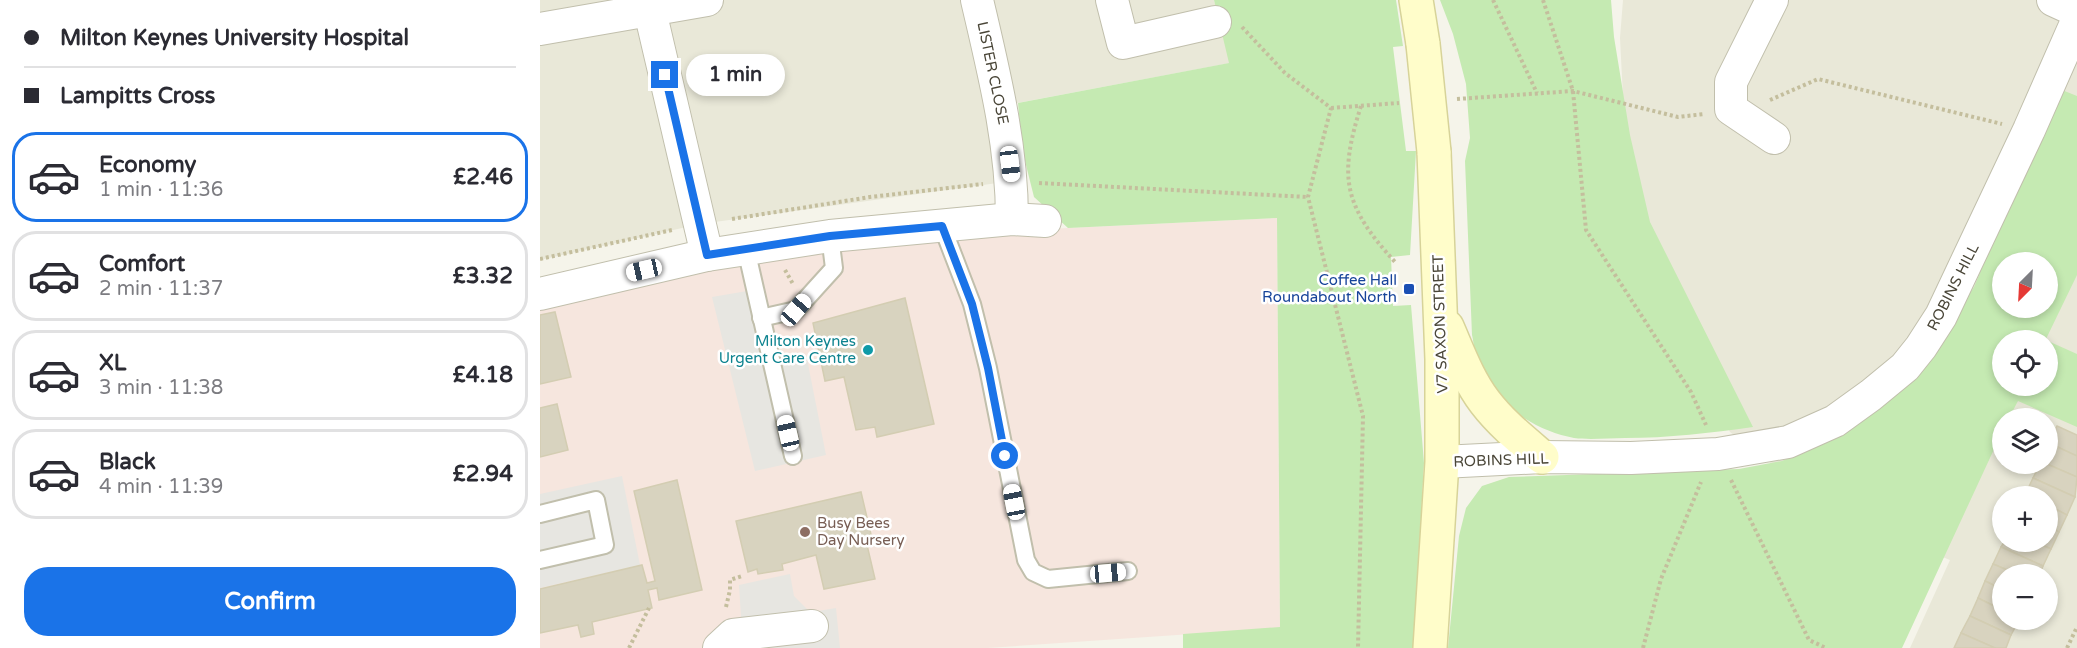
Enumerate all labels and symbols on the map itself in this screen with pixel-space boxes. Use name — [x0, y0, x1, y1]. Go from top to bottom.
street label: LISTER CLOSE — [973, 20, 1013, 126]
callout: 1 min — [686, 54, 785, 96]
route end — [651, 61, 678, 88]
car — [999, 145, 1021, 183]
street label: ROBINS HILL — [1923, 240, 1983, 334]
north arrow — [1992, 252, 2058, 318]
street label: V7 SAXON STREET — [1429, 254, 1451, 394]
car — [624, 257, 664, 283]
place label: Coffee Hall Roundabout North — [1262, 271, 1397, 306]
marker: Coffee Hall Roundabout North — [1402, 282, 1416, 296]
car — [777, 291, 815, 329]
place label: Milton Keynes Urgent Care Centre — [719, 332, 856, 367]
marker: Milton Keynes Urgent Care Centre — [861, 343, 875, 357]
car — [775, 413, 801, 453]
route start — [991, 442, 1018, 469]
street label: ROBINS HILL — [1453, 449, 1549, 471]
car — [1002, 483, 1026, 521]
place label: Busy Bees Day Nursery — [817, 514, 905, 549]
marker: Busy Bees Day Nursery — [798, 525, 812, 539]
car — [1089, 562, 1127, 584]

